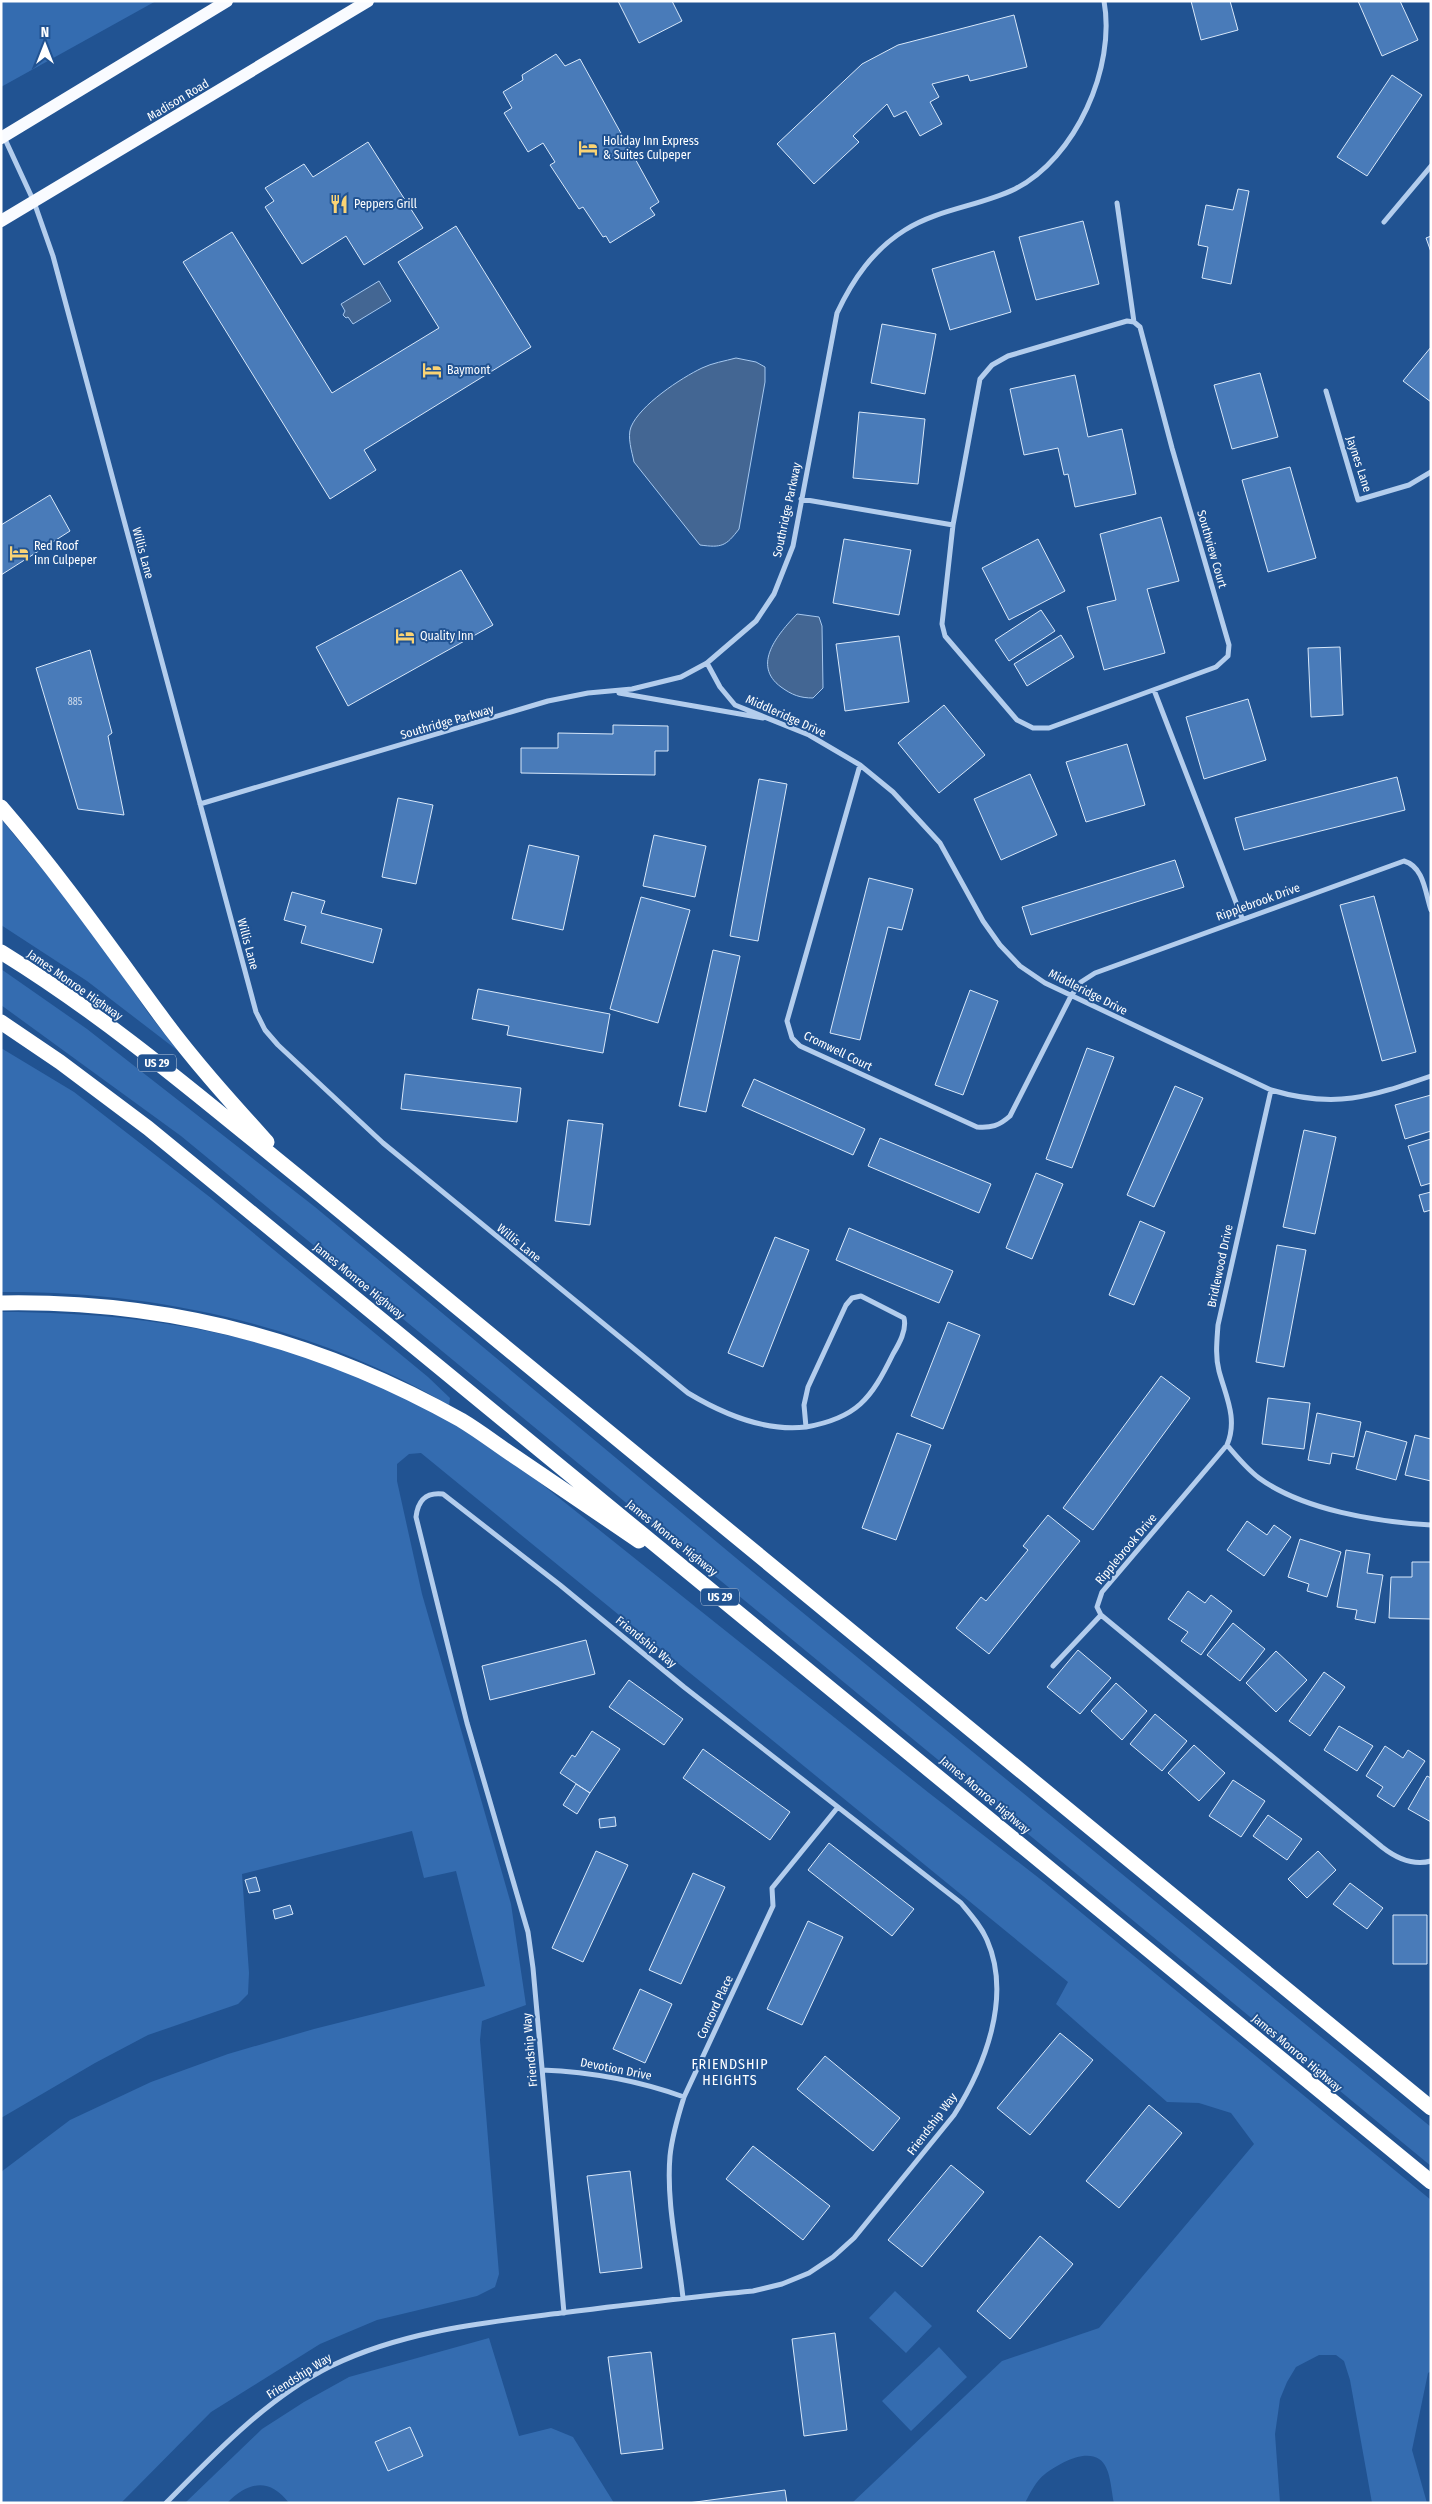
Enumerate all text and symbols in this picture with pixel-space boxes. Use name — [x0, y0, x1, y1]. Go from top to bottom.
north arrow — [20, 20, 70, 70]
text: N — [41, 24, 49, 41]
street label: Madison Road — [145, 76, 211, 124]
place label: Holiday Inn Express & Suites Culpeper — [603, 134, 699, 162]
hotel icon: Holiday Inn Express & Suites Culpeper — [577, 137, 599, 159]
restaurant icon: Peppers Grill — [328, 193, 350, 215]
place label: Peppers Grill — [354, 197, 417, 211]
hotel icon: Baymont — [421, 359, 443, 381]
place label: Baymont — [447, 363, 490, 377]
street label: Jaynes Lane — [1343, 434, 1375, 494]
street label: Southridge Parkway — [770, 461, 804, 559]
street label: Southview Court — [1194, 509, 1230, 590]
street label: Willis Lane — [129, 526, 157, 580]
place label: Red Roof Inn Culpeper — [34, 539, 98, 567]
hotel icon: Red Roof Inn Culpeper — [8, 542, 30, 564]
hotel icon: Quality Inn — [394, 625, 416, 647]
place label: Quality Inn — [420, 629, 474, 643]
street label: Middleridge Drive — [744, 692, 829, 740]
house number: 885 — [68, 696, 83, 708]
street label: Southridge Parkway — [399, 702, 496, 742]
street label: Ripplebrook Drive — [1214, 880, 1302, 924]
street label: Willis Lane — [234, 917, 262, 971]
street label: James Monroe Highway — [25, 947, 126, 1024]
street label: Middleridge Drive — [1046, 966, 1130, 1018]
street label: Cromwell Court — [801, 1028, 875, 1074]
road number: US 29 — [138, 1054, 176, 1072]
street label: Willis Lane — [494, 1221, 544, 1265]
street label: Bridlewood Drive — [1204, 1223, 1236, 1309]
street label: James Monroe Highway — [311, 1240, 408, 1323]
street label: James Monroe Highway — [624, 1497, 721, 1580]
street label: Ripplebrook Drive — [1092, 1511, 1160, 1587]
road number: US 29 — [701, 1588, 739, 1605]
street label: Friendship Way — [613, 1613, 680, 1671]
street label: James Monroe Highway — [937, 1753, 1033, 1837]
street label: Concord Place — [694, 1973, 736, 2041]
street label: James Monroe Highway — [1249, 2011, 1345, 2095]
street label: Friendship Way — [520, 2012, 540, 2088]
street label: Devotion Drive — [579, 2055, 653, 2083]
district label: FRIENDSHIP HEIGHTS — [691, 2056, 769, 2089]
street label: Friendship Way — [904, 2090, 960, 2158]
street label: Friendship Way — [264, 2350, 335, 2402]

